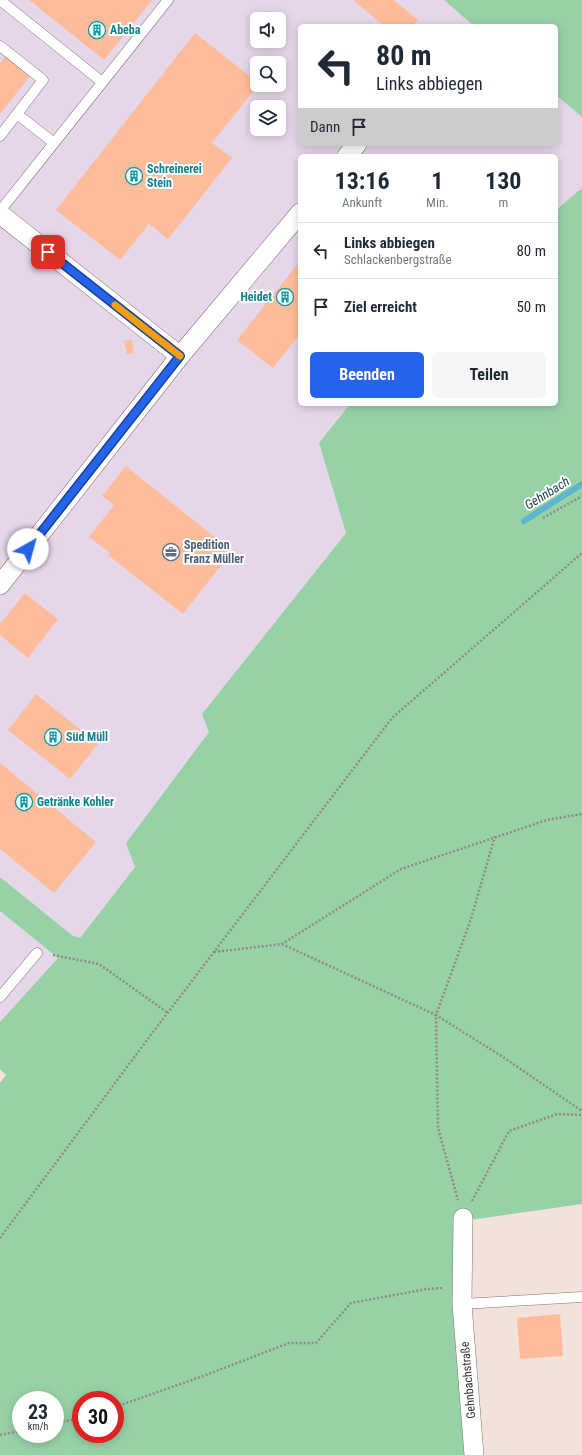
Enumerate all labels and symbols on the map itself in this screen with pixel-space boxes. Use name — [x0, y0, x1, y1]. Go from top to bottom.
building icon: Abeba — [87, 20, 107, 40]
place label: Abeba — [110, 23, 141, 37]
place label: Schreinerei Stein — [147, 162, 202, 190]
building icon: Schreinerei Stein — [124, 166, 144, 186]
pin — [31, 235, 65, 269]
building icon: Heidet — [275, 287, 295, 307]
place label: Heidet — [241, 290, 272, 304]
water label: Gehnbach — [522, 473, 572, 513]
position arrow — [7, 528, 49, 570]
place label: Spedition Franz Müller — [184, 538, 244, 566]
office icon: Spedition Franz Müller — [161, 542, 181, 562]
building icon: Süd Müll — [43, 727, 63, 747]
place label: Süd Müll — [66, 730, 108, 744]
building icon: Getränke Kohler — [14, 792, 34, 812]
place label: Getränke Kohler — [37, 795, 114, 809]
street label: Gehnbachstraße — [458, 1340, 478, 1419]
speed limit sign: 30 — [72, 1391, 124, 1443]

